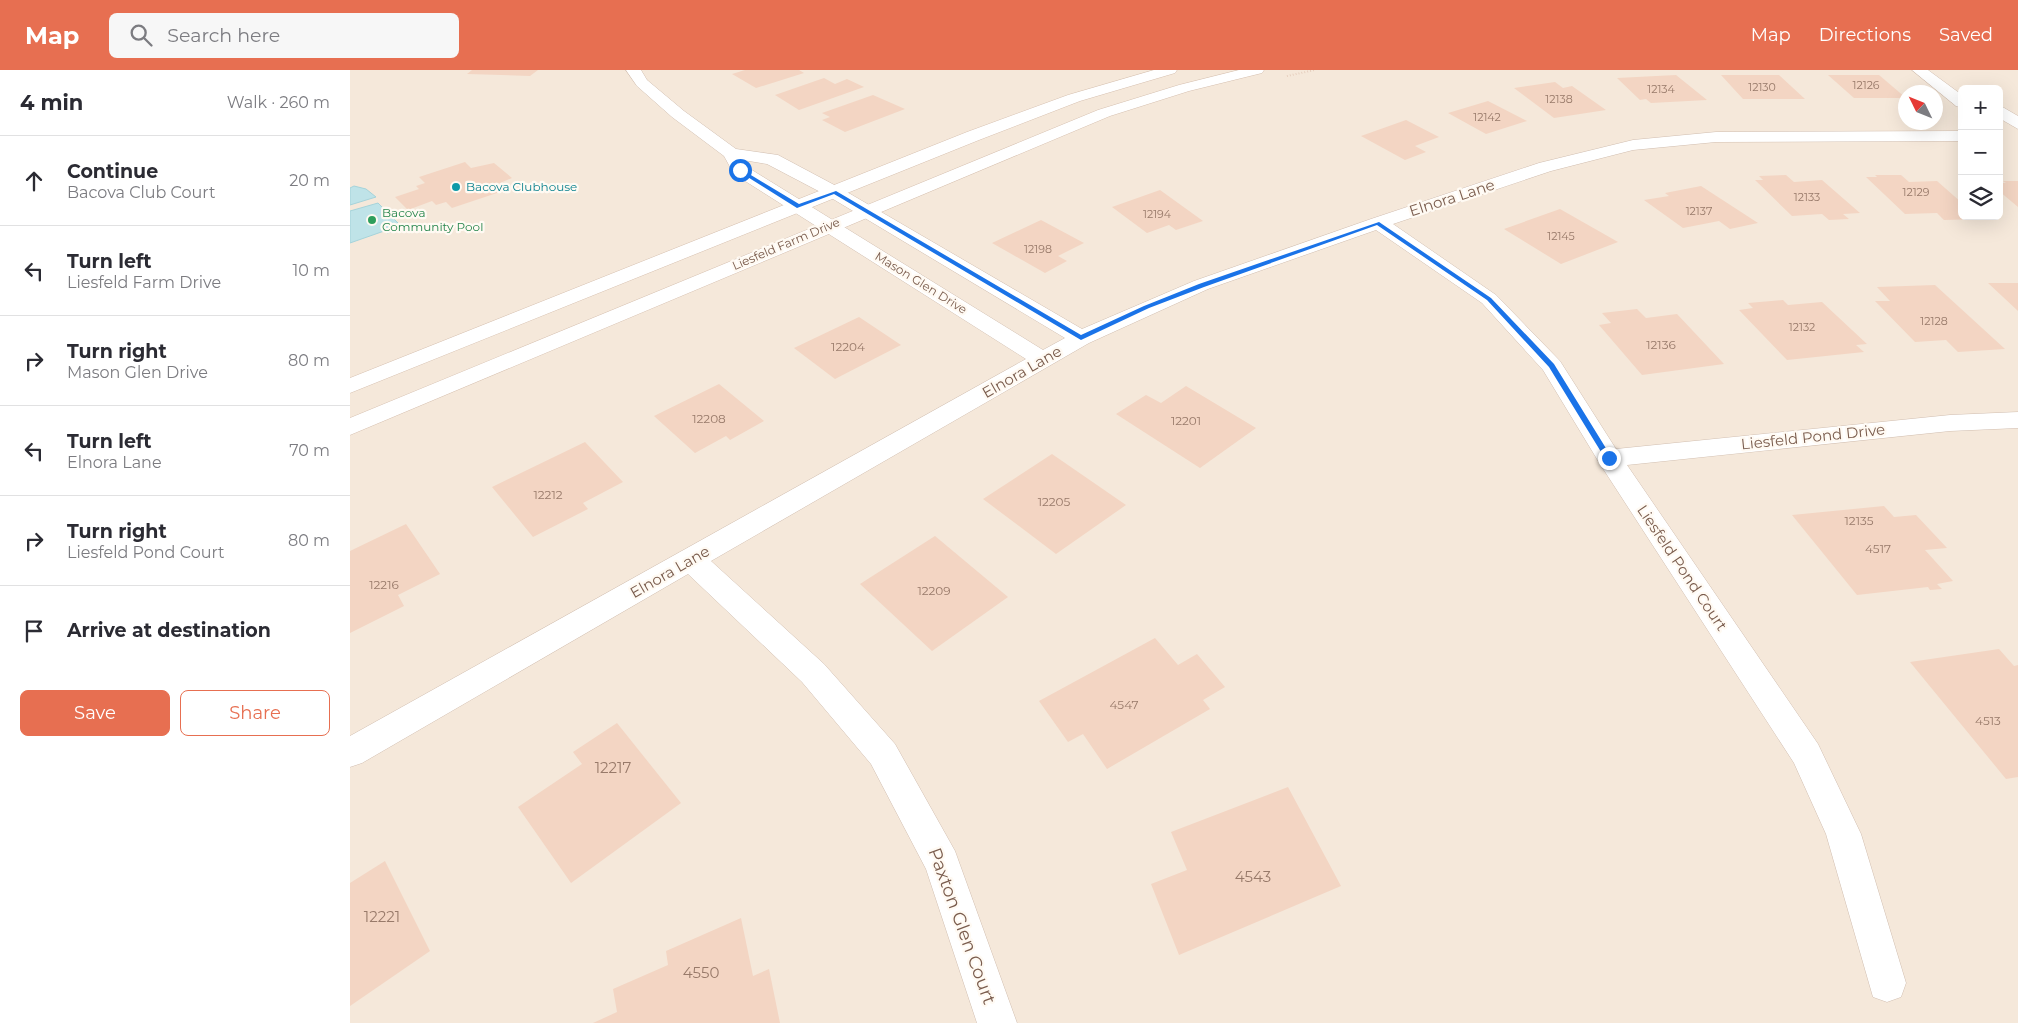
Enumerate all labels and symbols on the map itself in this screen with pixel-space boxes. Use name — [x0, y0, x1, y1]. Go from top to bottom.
house number: 12126 — [1852, 78, 1880, 92]
house number: 12130 — [1748, 80, 1776, 94]
house number: 12134 — [1647, 82, 1676, 96]
north arrow — [1898, 85, 1943, 130]
house number: 12138 — [1545, 92, 1573, 106]
house number: 12142 — [1473, 110, 1501, 124]
route start — [729, 159, 752, 182]
street label: Elnora Lane — [1407, 175, 1497, 220]
place label: Bacova Clubhouse — [466, 179, 577, 194]
marker: Bacova Clubhouse — [450, 181, 462, 193]
house number: 12129 — [1902, 185, 1930, 199]
house number: 12133 — [1794, 190, 1820, 204]
house number: 12137 — [1686, 204, 1712, 218]
place label: Bacova Community Pool — [382, 205, 483, 234]
house number: 12194 — [1143, 207, 1172, 221]
marker: Bacova Community Pool — [366, 214, 378, 226]
street label: Liesfeld Farm Drive — [730, 214, 842, 273]
house number: 12145 — [1547, 229, 1575, 243]
house number: 12198 — [1024, 242, 1052, 256]
street label: Mason Glen Drive — [873, 248, 970, 317]
house number: 12128 — [1920, 314, 1948, 328]
house number: 12132 — [1789, 320, 1815, 334]
house number: 12136 — [1646, 337, 1676, 352]
house number: 12204 — [831, 339, 865, 354]
street label: Elnora Lane — [979, 341, 1065, 402]
house number: 12208 — [692, 411, 726, 426]
house number: 12201 — [1171, 413, 1201, 428]
street label: Liesfeld Pond Drive — [1740, 419, 1886, 454]
route end — [1598, 447, 1621, 470]
house number: 12212 — [533, 487, 563, 502]
house number: 12205 — [1038, 494, 1071, 509]
street label: Liesfeld Pond Court — [1633, 501, 1732, 634]
house number: 12135 — [1845, 513, 1874, 528]
street label: Elnora Lane — [627, 541, 713, 602]
house number: 4517 — [1865, 541, 1891, 556]
house number: 12216 — [369, 577, 399, 592]
house number: 12209 — [917, 583, 951, 598]
house number: 4547 — [1109, 697, 1139, 712]
house number: 4513 — [1975, 713, 2001, 728]
house number: 12217 — [595, 758, 632, 777]
street label: Paxton Glen Court — [923, 845, 1001, 1007]
house number: 4543 — [1235, 867, 1271, 886]
house number: 12221 — [364, 907, 400, 926]
house number: 4550 — [683, 963, 719, 982]

